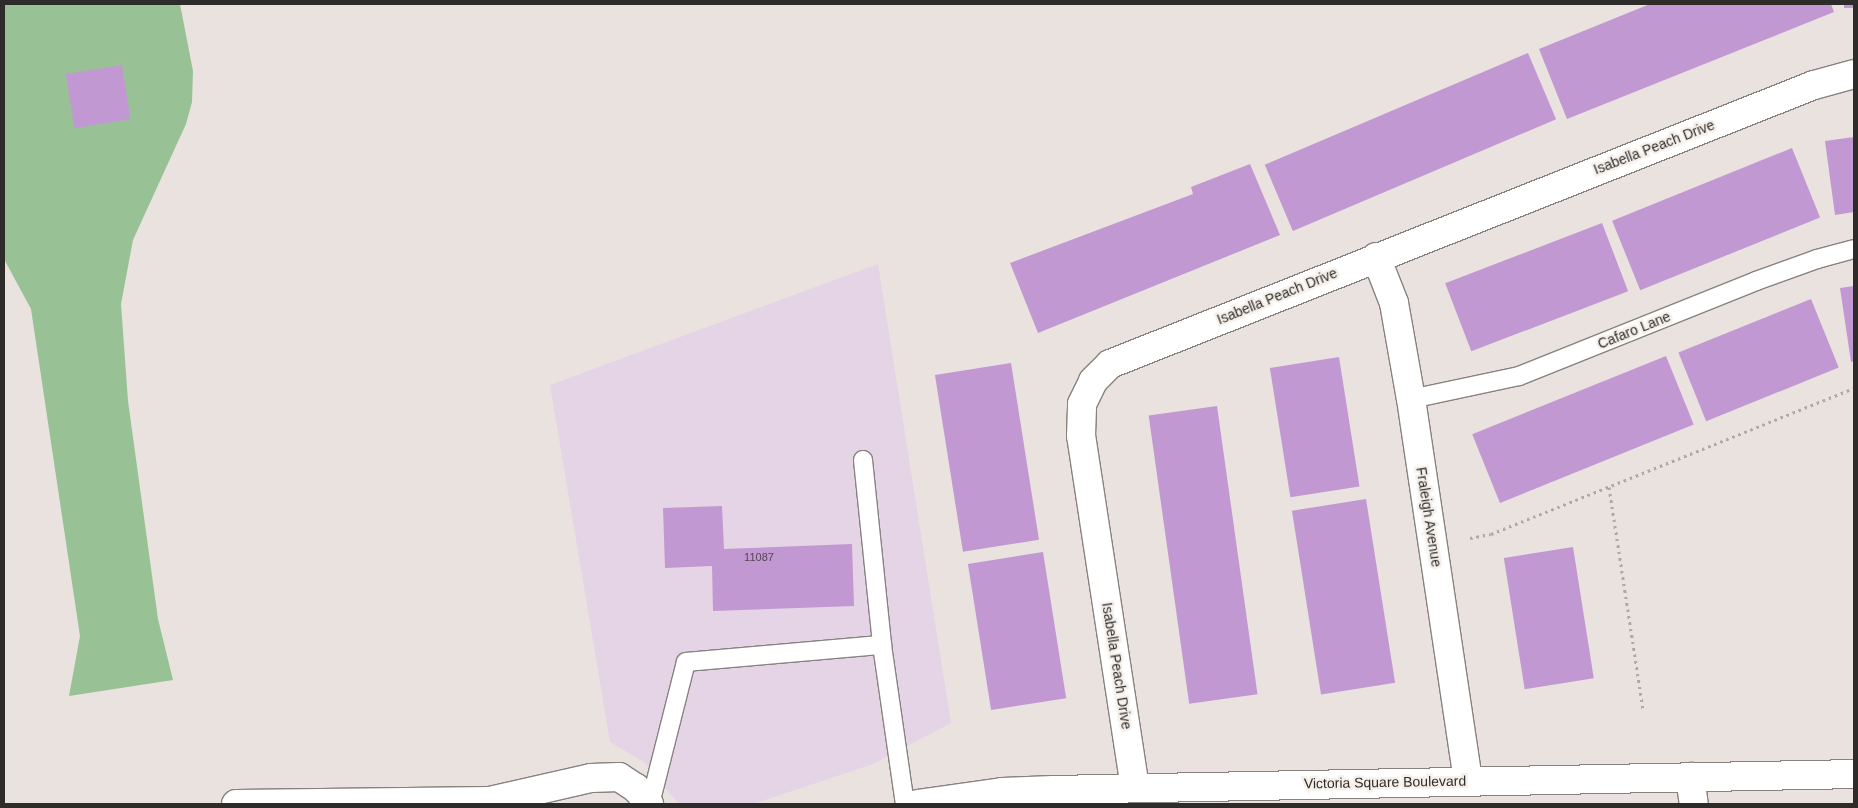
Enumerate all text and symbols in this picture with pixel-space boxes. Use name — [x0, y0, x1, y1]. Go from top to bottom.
street label: Isabella Peach Drive — [1591, 116, 1717, 178]
street label: Isabella Peach Drive — [1214, 264, 1340, 328]
street label: Cafaro Lane — [1595, 308, 1673, 352]
street label: Fraleigh Avenue — [1413, 465, 1445, 569]
house number: 11087 — [744, 550, 774, 564]
street label: Isabella Peach Drive — [1099, 601, 1135, 731]
street label: Victoria Square Boulevard — [1304, 772, 1466, 792]

